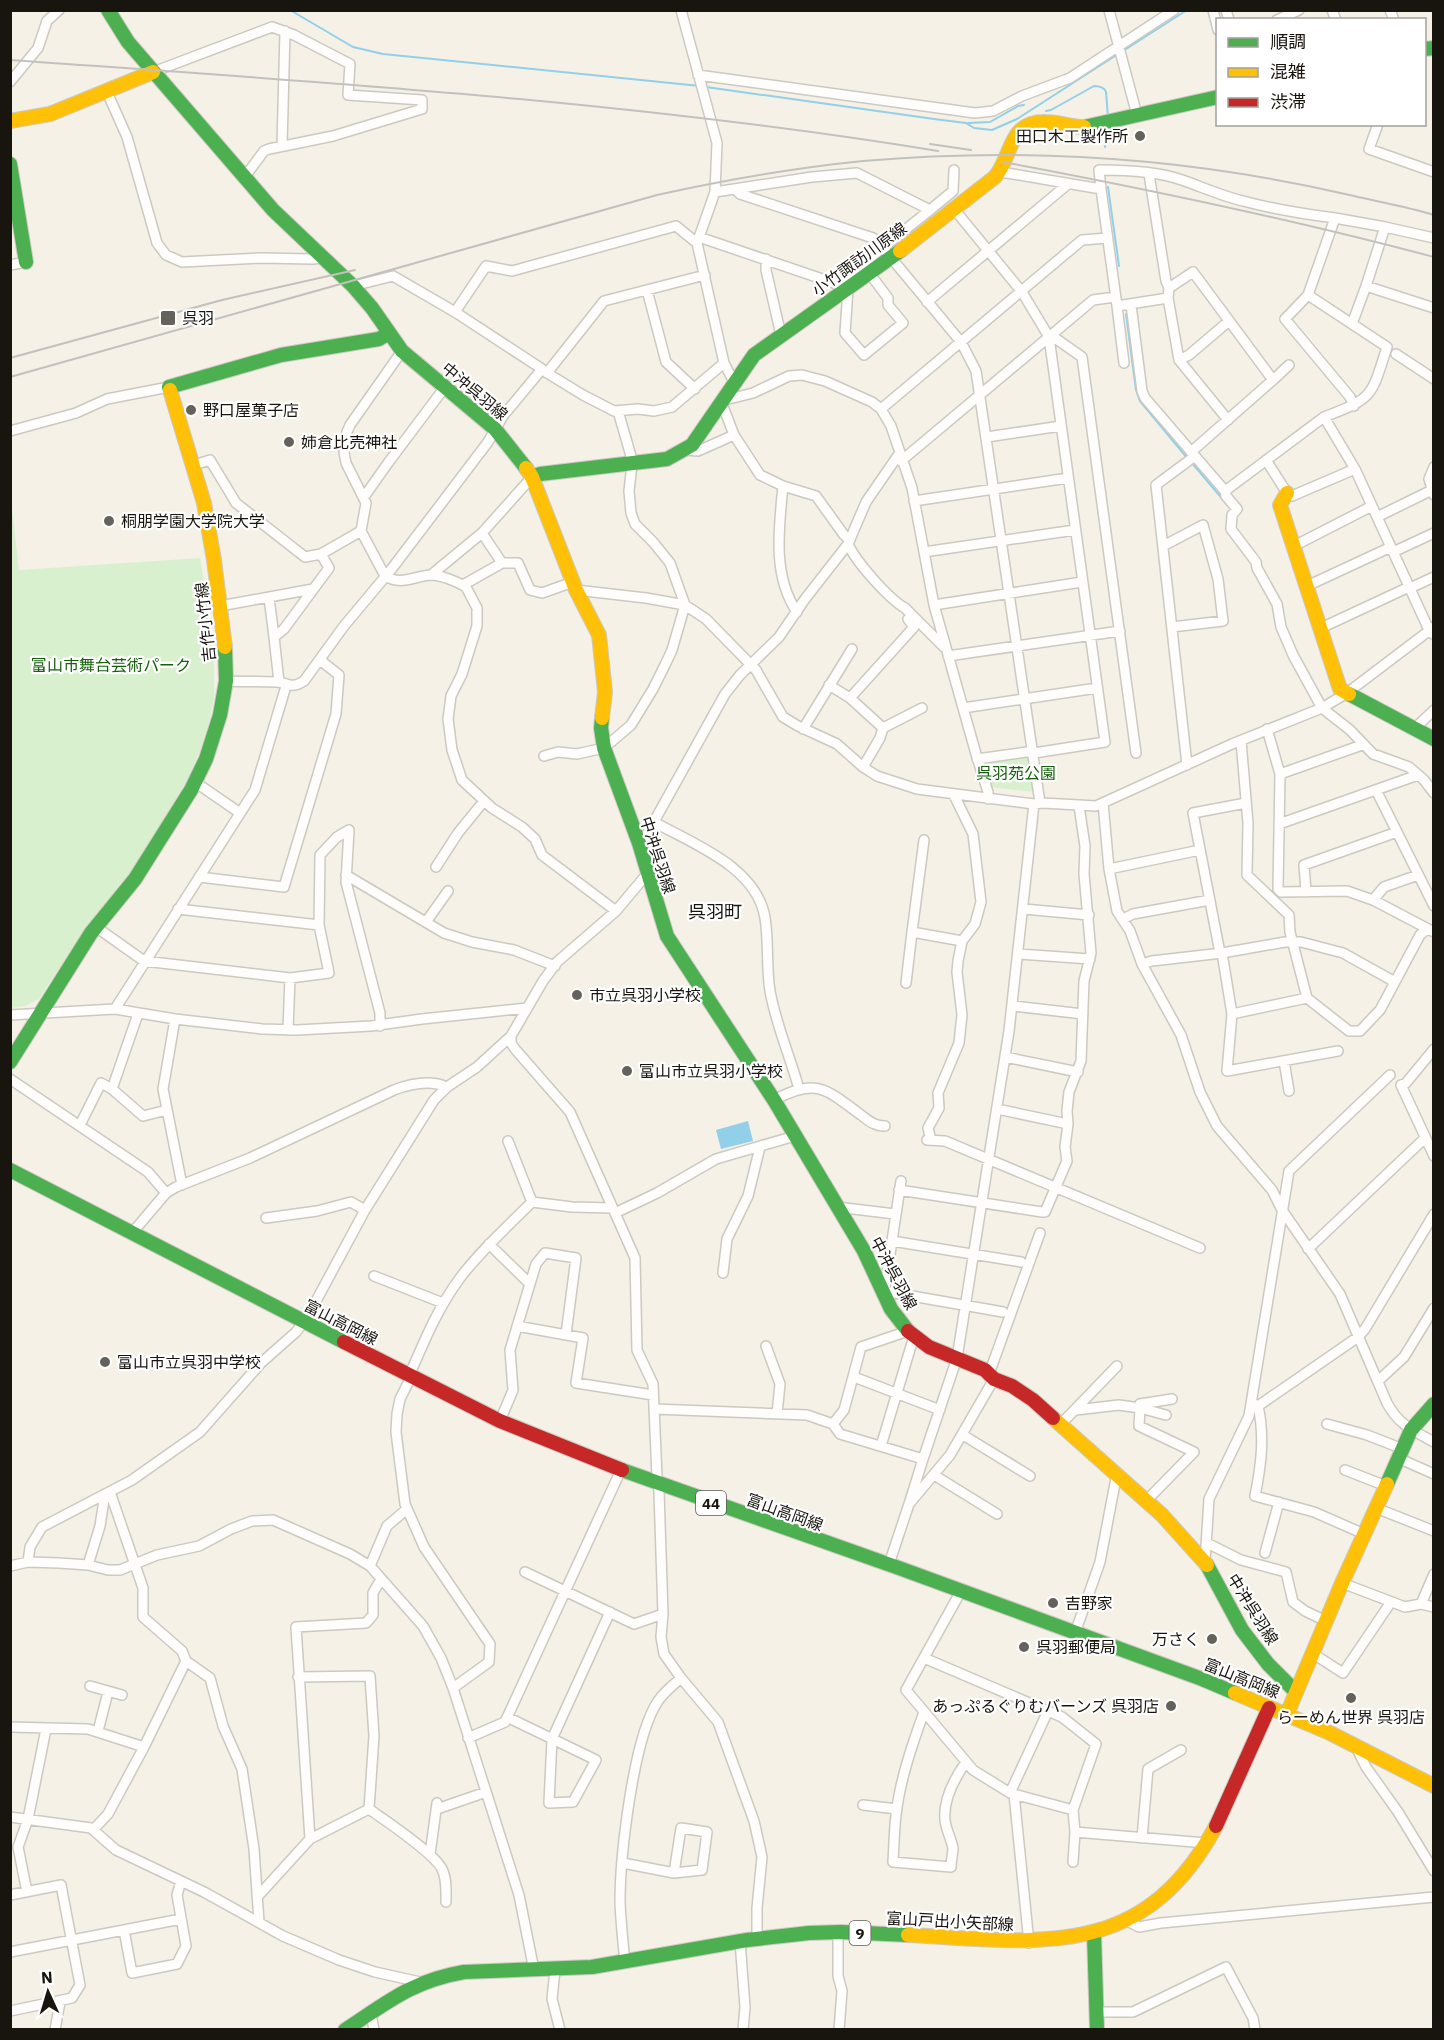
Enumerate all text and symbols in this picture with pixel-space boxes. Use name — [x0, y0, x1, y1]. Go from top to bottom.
legend — [1216, 18, 1426, 126]
text: 順調 — [1270, 30, 1306, 53]
text: 混雑 — [1270, 60, 1306, 83]
text: 渋滞 — [1270, 90, 1306, 113]
place label: 田口木工製作所 — [1016, 126, 1128, 146]
marker: 田口木工製作所 — [1133, 129, 1147, 143]
street label: 小竹諏訪川原線 — [808, 218, 910, 300]
place label: 呉羽 — [182, 308, 214, 328]
marker: 呉羽 — [159, 309, 177, 327]
street label: 中沖呉羽線 — [438, 358, 512, 424]
place label: 野口屋菓子店 — [203, 400, 299, 420]
marker: 野口屋菓子店 — [184, 403, 198, 417]
place label: 姉倉比売神社 — [301, 432, 397, 452]
marker: 姉倉比売神社 — [282, 435, 296, 449]
place label: 桐朋学園大学院大学 — [121, 511, 265, 531]
marker: 桐朋学園大学院大学 — [102, 514, 116, 528]
street label: 吉作小竹線 — [191, 581, 219, 663]
park label: 富山市舞台芸術パーク — [31, 655, 191, 675]
park label: 呉羽苑公園 — [976, 763, 1056, 783]
street label: 中沖呉羽線 — [636, 814, 680, 896]
district label: 呉羽町 — [688, 900, 742, 923]
place label: 市立呉羽小学校 — [589, 985, 701, 1005]
marker: 市立呉羽小学校 — [570, 988, 584, 1002]
place label: 富山市立呉羽小学校 — [639, 1061, 783, 1081]
marker: 富山市立呉羽小学校 — [620, 1064, 634, 1078]
street label: 中沖呉羽線 — [866, 1233, 922, 1313]
street label: 富山高岡線 — [301, 1295, 381, 1349]
place label: 富山市立呉羽中学校 — [117, 1352, 261, 1372]
marker: 富山市立呉羽中学校 — [98, 1355, 112, 1369]
street label: 富山高岡線 — [744, 1489, 826, 1535]
road number: 44 — [696, 1491, 726, 1515]
street label: 中沖呉羽線 — [1223, 1570, 1283, 1648]
place label: 吉野家 — [1065, 1593, 1113, 1613]
marker: 吉野家 — [1046, 1596, 1060, 1610]
place label: 万さく — [1152, 1629, 1200, 1649]
marker: 万さく — [1205, 1632, 1219, 1646]
place label: 呉羽郵便局 — [1036, 1637, 1116, 1657]
marker: 呉羽郵便局 — [1017, 1640, 1031, 1654]
street label: 富山高岡線 — [1201, 1654, 1283, 1702]
marker: らーめん世界 呉羽店 — [1344, 1691, 1358, 1705]
place label: あっぷるぐりむバーンズ 呉羽店 — [932, 1696, 1159, 1716]
marker: あっぷるぐりむバーンズ 呉羽店 — [1164, 1699, 1178, 1713]
place label: らーめん世界 呉羽店 — [1277, 1707, 1425, 1727]
street label: 富山戸出小矢部線 — [886, 1908, 1014, 1934]
road number: 9 — [850, 1921, 870, 1945]
north arrow — [18, 1962, 78, 2022]
text: N — [40, 1967, 53, 1987]

